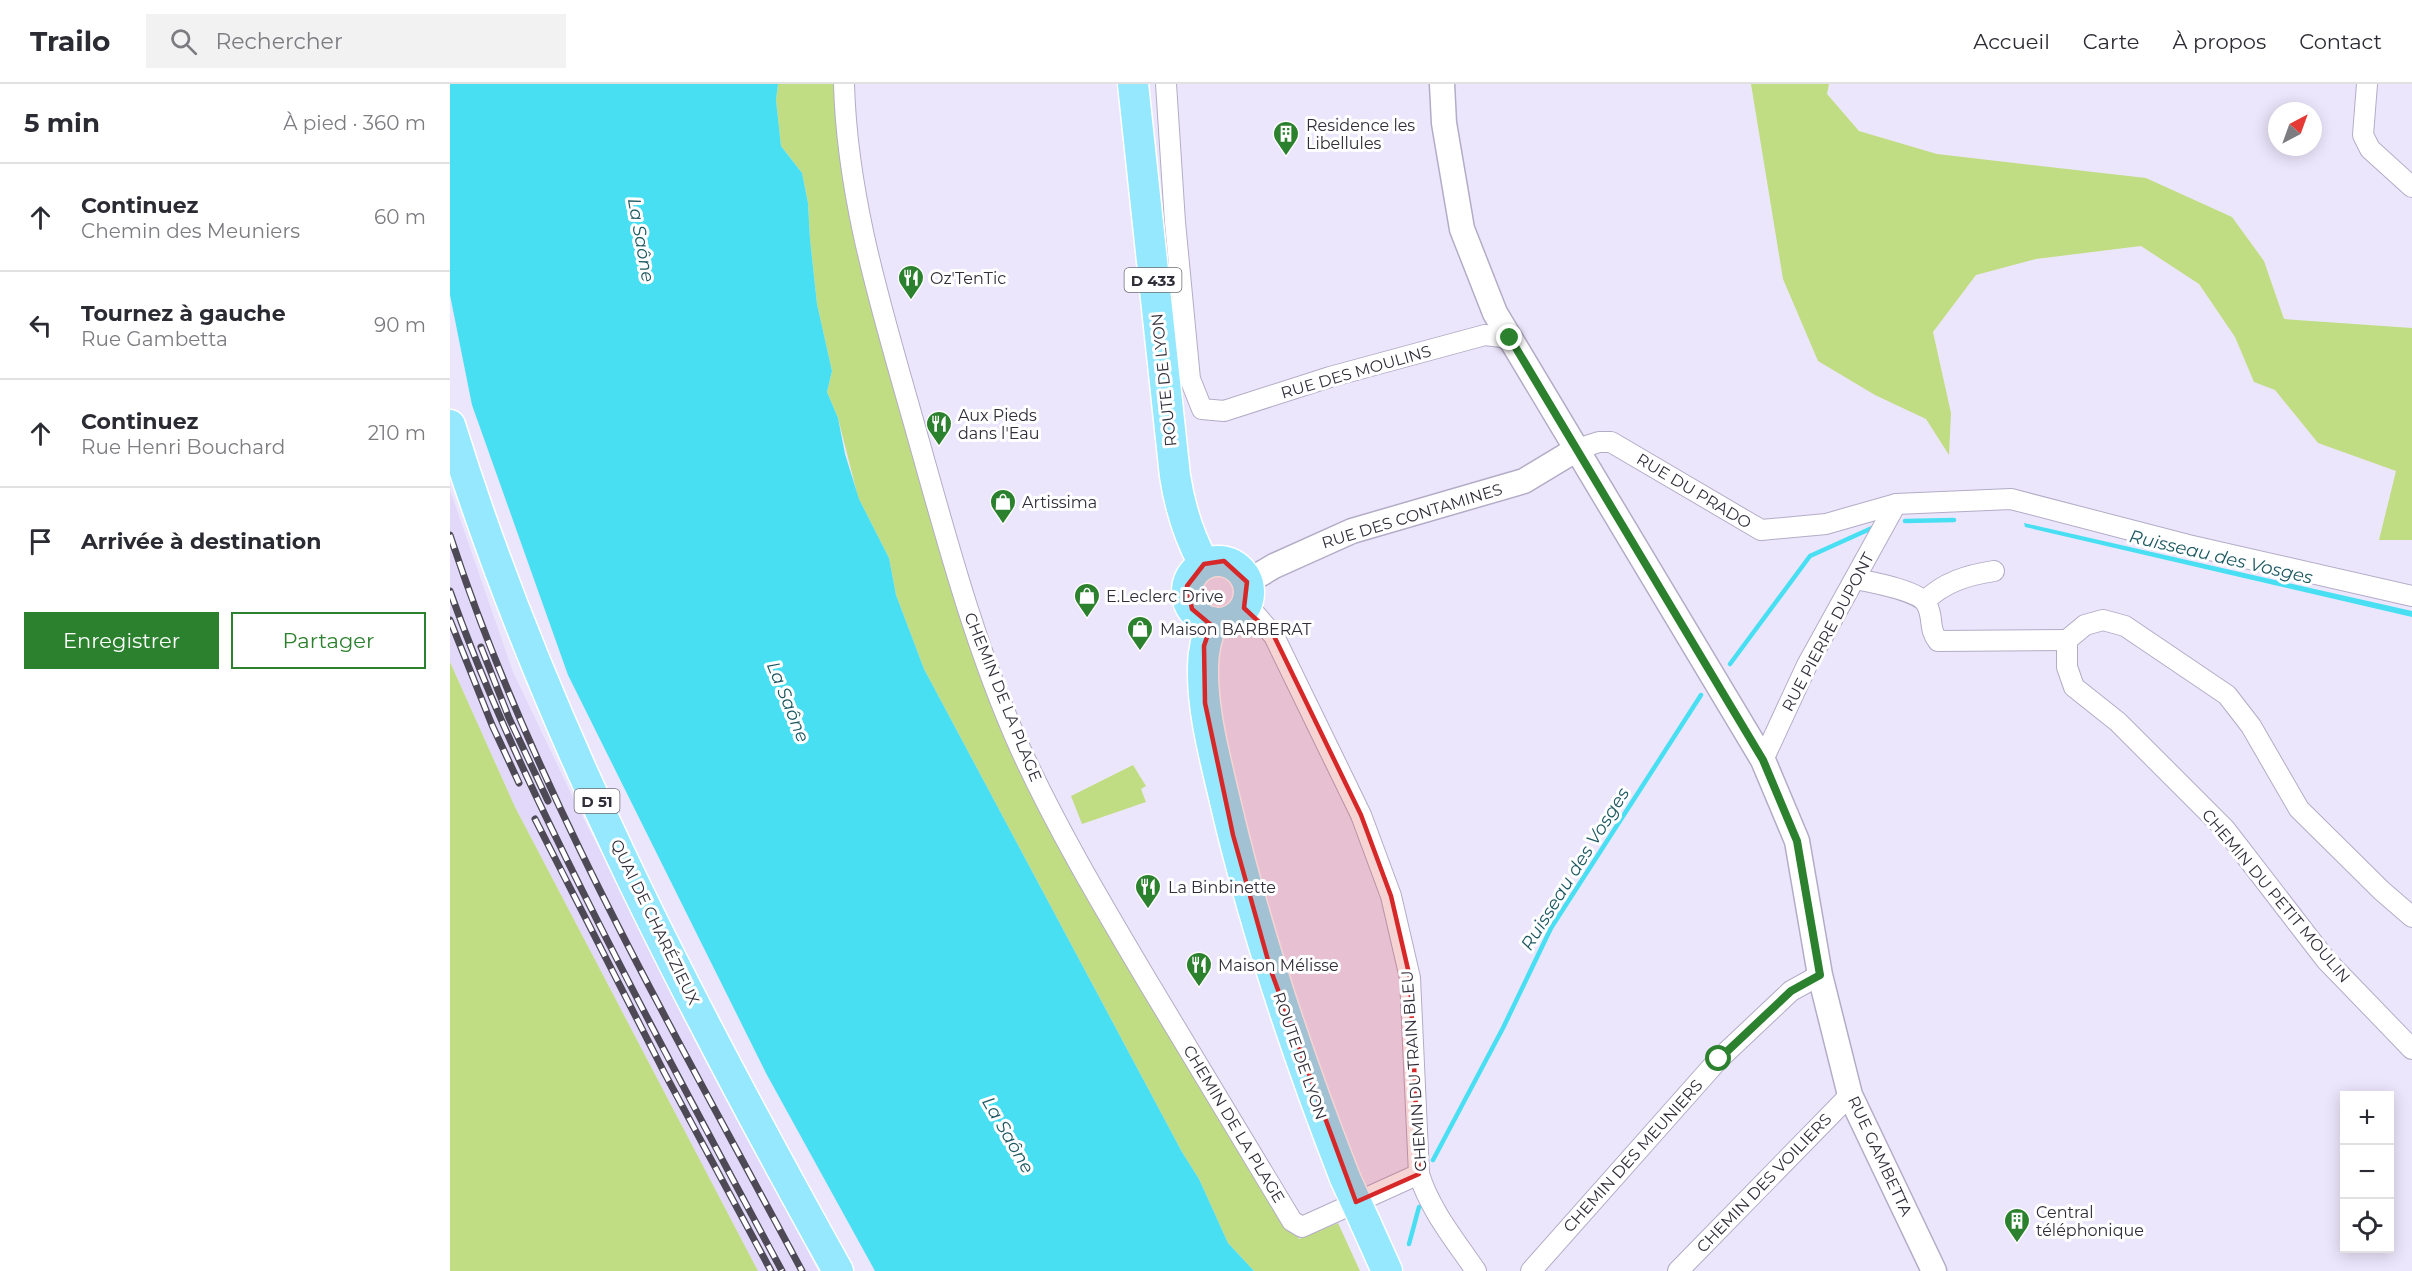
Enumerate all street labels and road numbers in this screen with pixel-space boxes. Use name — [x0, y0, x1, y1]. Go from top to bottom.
road number: D 433 — [1124, 268, 1182, 292]
street label: ROUTE DE LYON — [1148, 312, 1180, 448]
street label: RUE DES MOULINS — [1279, 341, 1434, 403]
street label: RUE DU PRADO — [1633, 449, 1755, 533]
street label: RUE DES CONTAMINES — [1319, 479, 1505, 553]
street label: RUE PIERRE DUPONT — [1778, 549, 1878, 715]
street label: CHEMIN DE LA PLAGE — [960, 610, 1046, 784]
road number: D 51 — [574, 789, 620, 813]
street label: CHEMIN DU PETIT MOULIN — [2198, 805, 2354, 987]
street label: QUAI DE CHARÉZIEUX — [607, 836, 704, 1008]
street label: CHEMIN DU TRAIN BLEU — [1397, 970, 1431, 1172]
street label: ROUTE DE LYON — [1269, 990, 1331, 1122]
street label: CHEMIN DE LA PLAGE — [1179, 1042, 1289, 1206]
street label: CHEMIN DES MEUNIERS — [1559, 1076, 1707, 1236]
street label: RUE GAMBETTA — [1844, 1093, 1916, 1220]
street label: CHEMIN DES VOILIERS — [1693, 1109, 1835, 1256]

